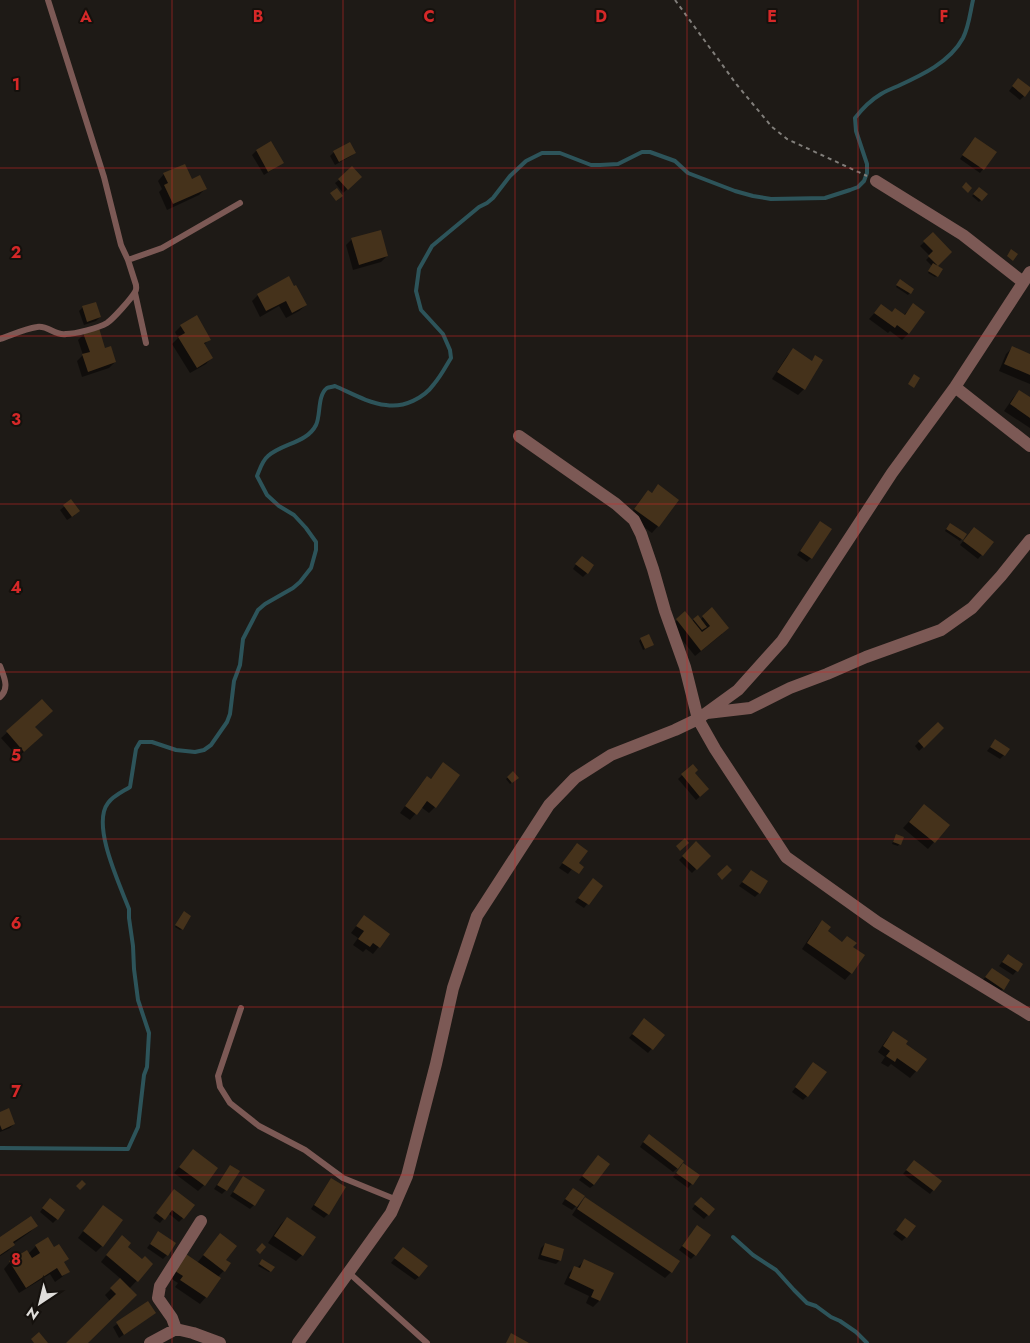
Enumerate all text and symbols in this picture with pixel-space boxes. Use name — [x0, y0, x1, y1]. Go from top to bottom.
text: A — [79, 5, 92, 28]
text: B — [253, 5, 263, 28]
text: C — [423, 5, 435, 28]
text: D — [595, 5, 607, 28]
text: E — [767, 5, 777, 28]
text: F — [940, 5, 948, 28]
text: 1 — [12, 73, 20, 96]
text: 2 — [11, 241, 21, 264]
text: 3 — [11, 408, 21, 431]
text: 4 — [10, 576, 22, 599]
text: 5 — [11, 744, 21, 767]
text: 6 — [11, 912, 21, 935]
text: 7 — [11, 1080, 21, 1103]
text: 8 — [11, 1248, 21, 1271]
north arrow — [15, 1278, 65, 1328]
text: N — [22, 1302, 43, 1325]

